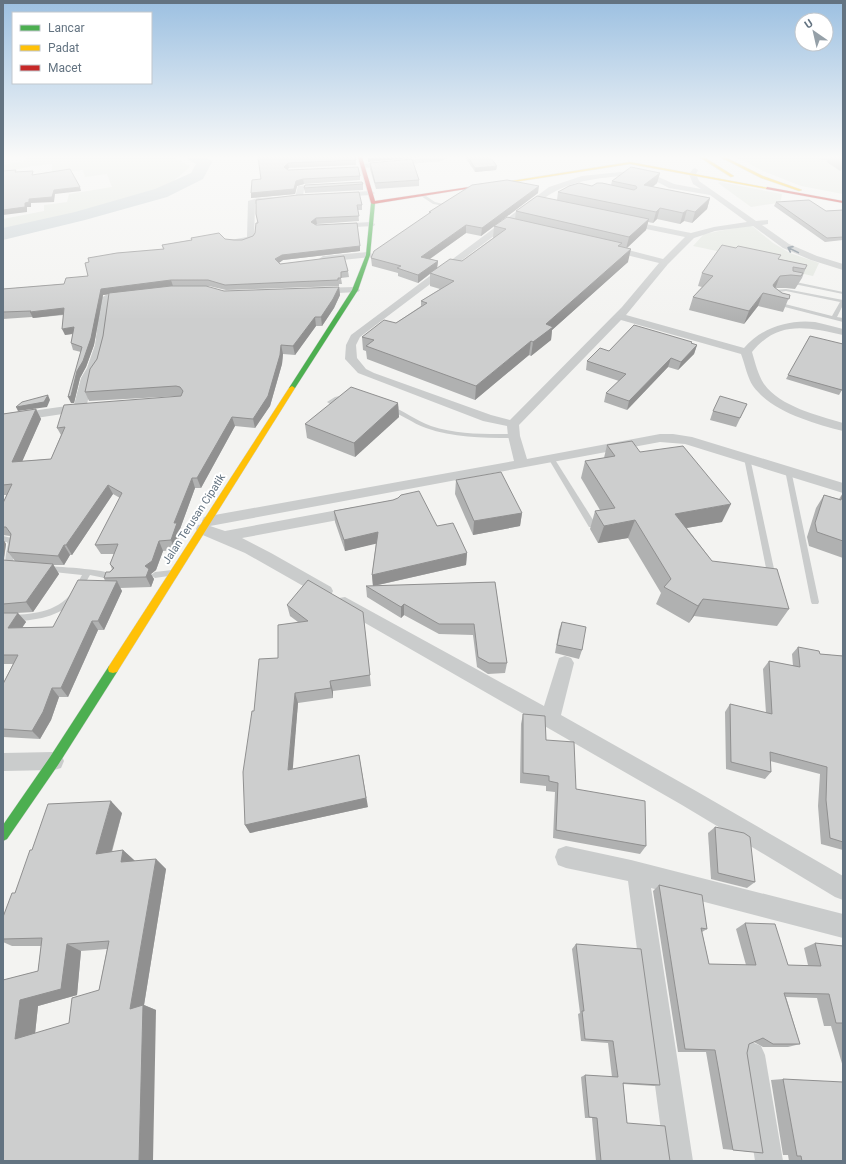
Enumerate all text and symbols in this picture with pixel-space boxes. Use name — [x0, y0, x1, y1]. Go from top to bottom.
legend — [12, 12, 152, 84]
north arrow — [794, 12, 834, 52]
text: U — [802, 17, 815, 32]
text: Lancar — [48, 21, 85, 35]
text: Padat — [48, 41, 79, 55]
text: Macet — [48, 61, 82, 75]
one-way arrow — [787, 245, 799, 253]
street label: Jalan Terusan Cipatik — [160, 471, 228, 567]

